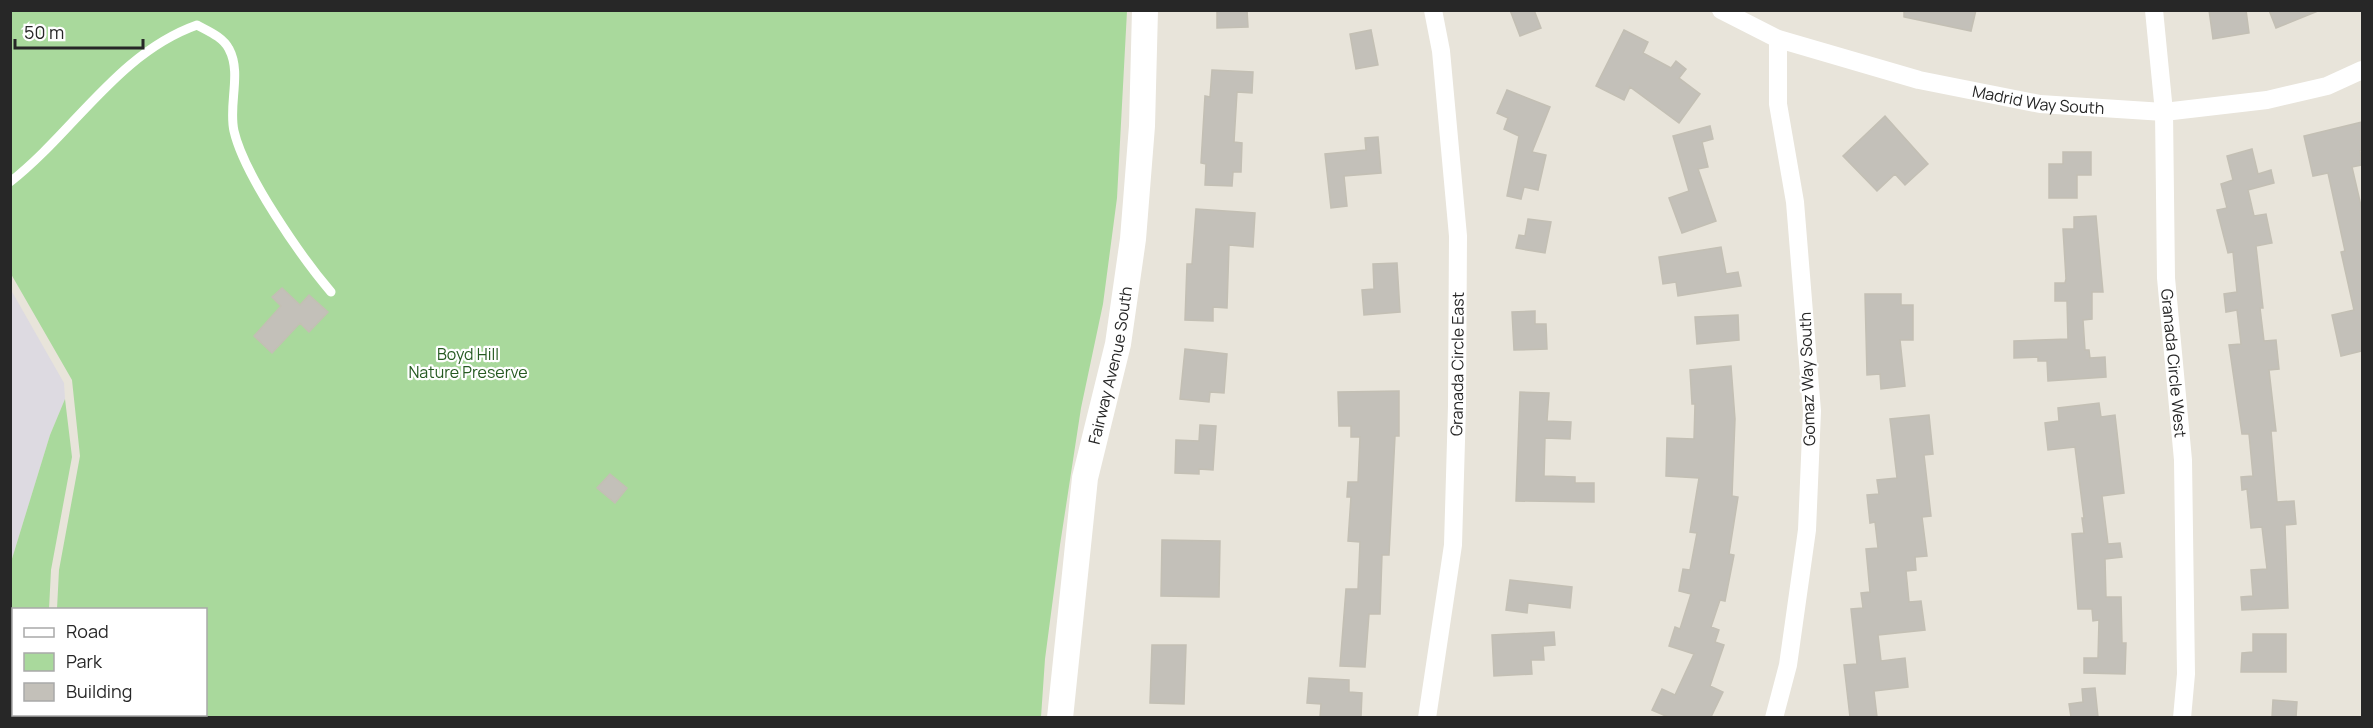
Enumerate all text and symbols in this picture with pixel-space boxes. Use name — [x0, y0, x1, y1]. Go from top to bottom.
scale bar — [15, 12, 142, 50]
text: 50 m — [24, 20, 64, 44]
street label: Madrid Way South — [1970, 80, 2105, 119]
street label: Fairway Avenue South — [1083, 285, 1137, 446]
street label: Granada Circle West — [2156, 288, 2192, 439]
street label: Granada Circle East — [1445, 292, 1469, 436]
street label: Gomaz Way South — [1794, 312, 1820, 446]
park label: Boyd Hill Nature Preserve — [408, 343, 528, 383]
legend — [12, 608, 207, 716]
text: Road — [66, 619, 109, 643]
text: Park — [66, 649, 103, 673]
text: Building — [66, 679, 132, 703]

